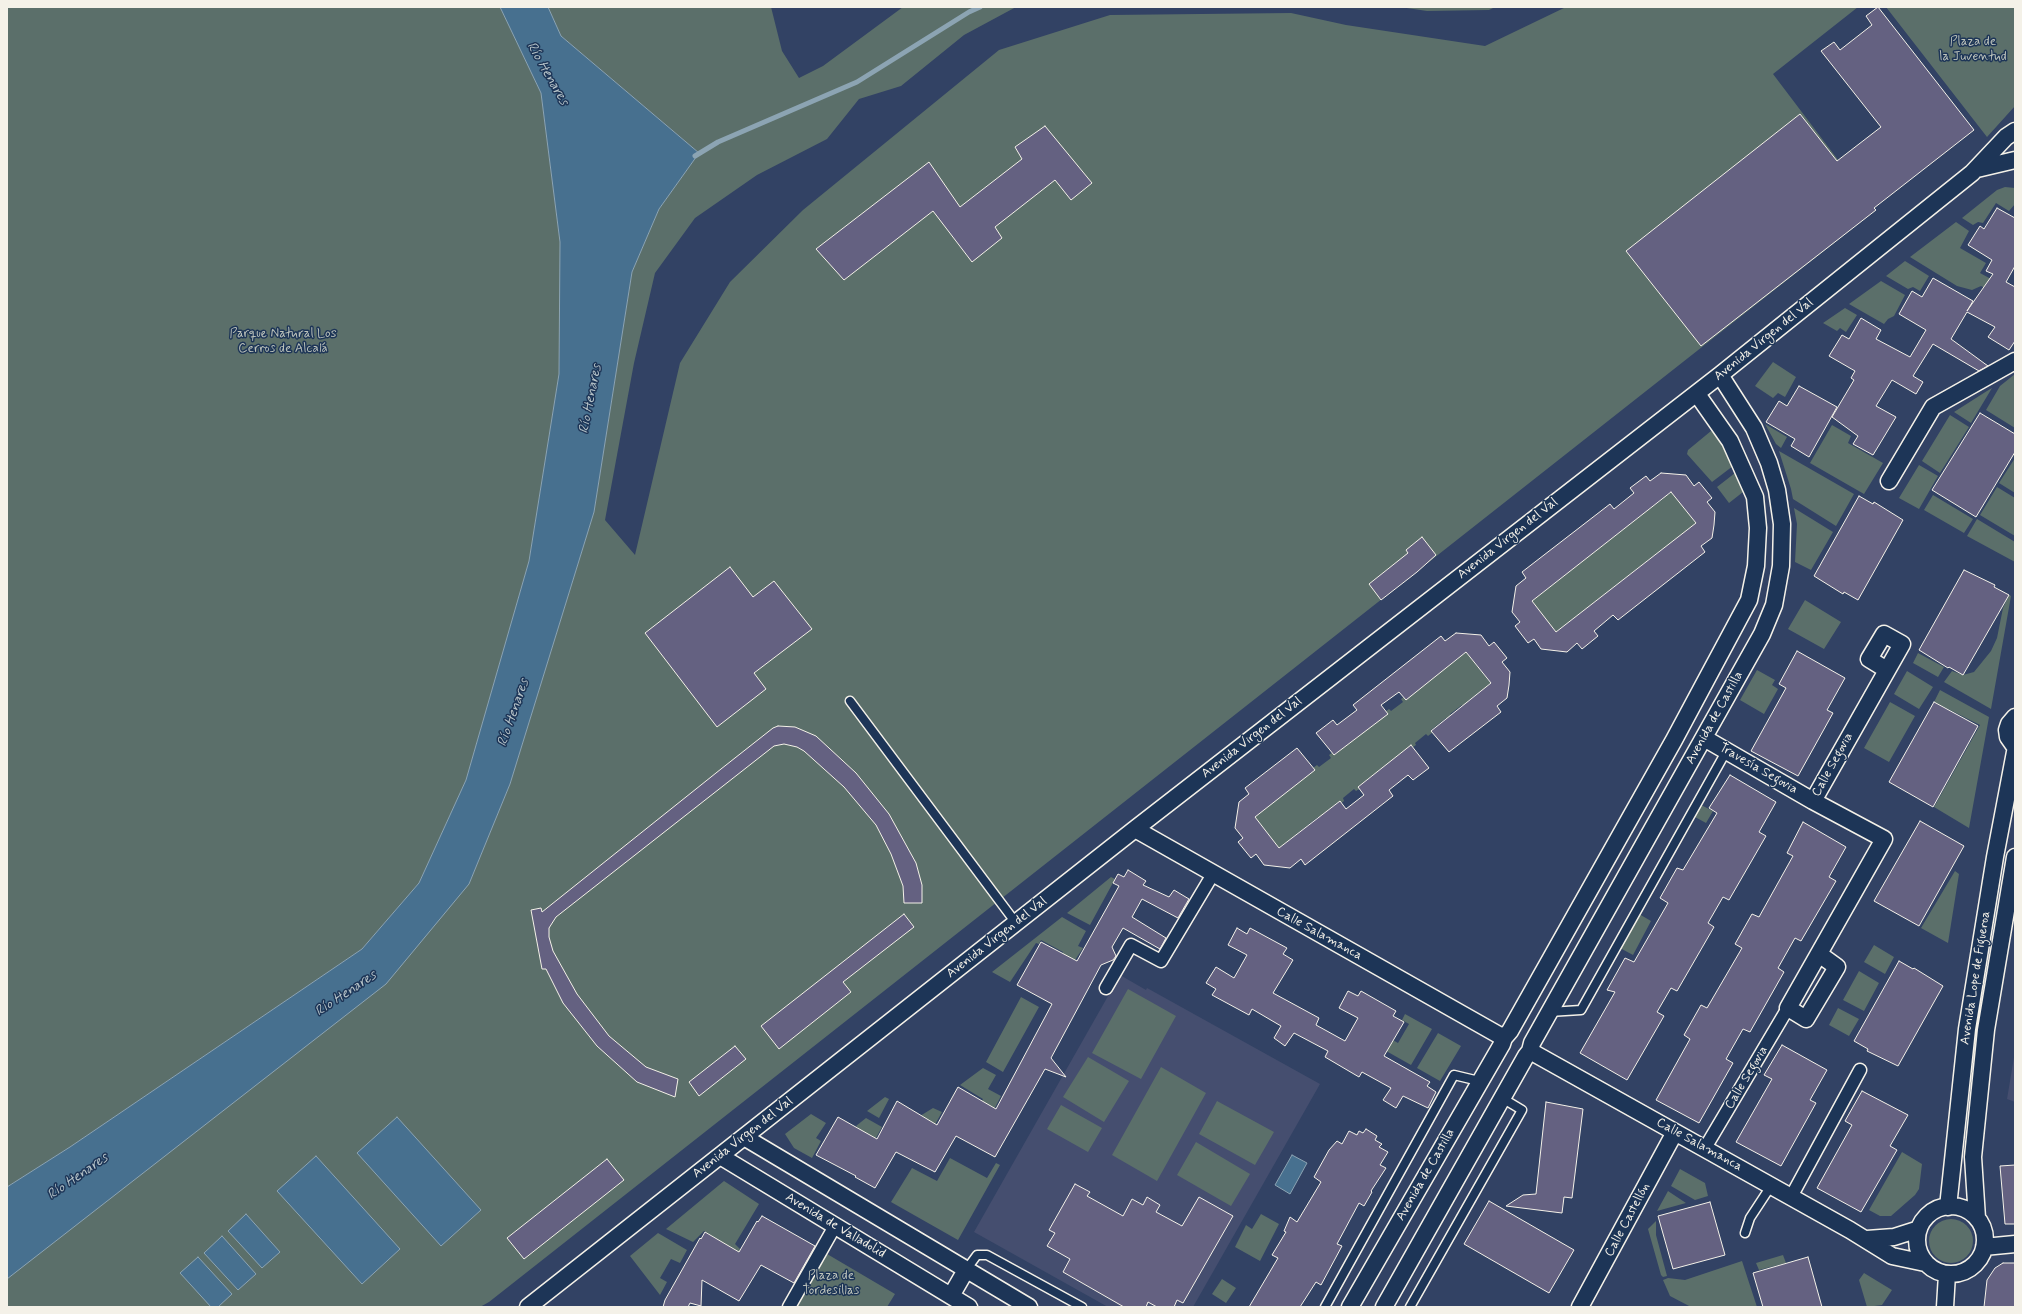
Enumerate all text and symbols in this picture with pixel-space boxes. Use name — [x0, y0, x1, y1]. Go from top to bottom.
park label: Plaza de la Juventud — [1939, 34, 2007, 65]
water label: Río Henares — [522, 39, 572, 109]
street label: Avenida Virgen del Val — [1711, 295, 1817, 385]
park label: Parque Natural Los Cerros de Alcalá — [230, 326, 336, 357]
water label: Río Henares — [576, 363, 606, 435]
street label: Avenida Virgen del Val — [1455, 495, 1561, 583]
street label: Avenida de Castilla — [1683, 669, 1747, 767]
water label: Río Henares — [495, 677, 533, 749]
street label: Avenida Virgen del Val — [1199, 694, 1305, 782]
street label: Calle Segovia — [1809, 730, 1857, 800]
street label: Travesía Segovia — [1716, 740, 1800, 798]
street label: Avenida Virgen del Val — [944, 894, 1050, 982]
street label: Calle Salamanca — [1273, 904, 1365, 964]
street label: Avenida Lope de Figueroa — [1958, 910, 1994, 1046]
water label: Río Henares — [312, 967, 380, 1021]
street label: Calle Segovia — [1722, 1044, 1772, 1112]
street label: Avenida Virgen del Val — [690, 1094, 796, 1182]
street label: Calle Salamanca — [1653, 1115, 1745, 1175]
street label: Avenida de Castilla — [1393, 1126, 1459, 1224]
water label: Río Henares — [44, 1150, 112, 1204]
street label: Calle Castellón — [1602, 1180, 1654, 1260]
street label: Avenida de Valladolid — [782, 1190, 888, 1262]
park label: Plaza de Tordesillas — [803, 1268, 859, 1299]

